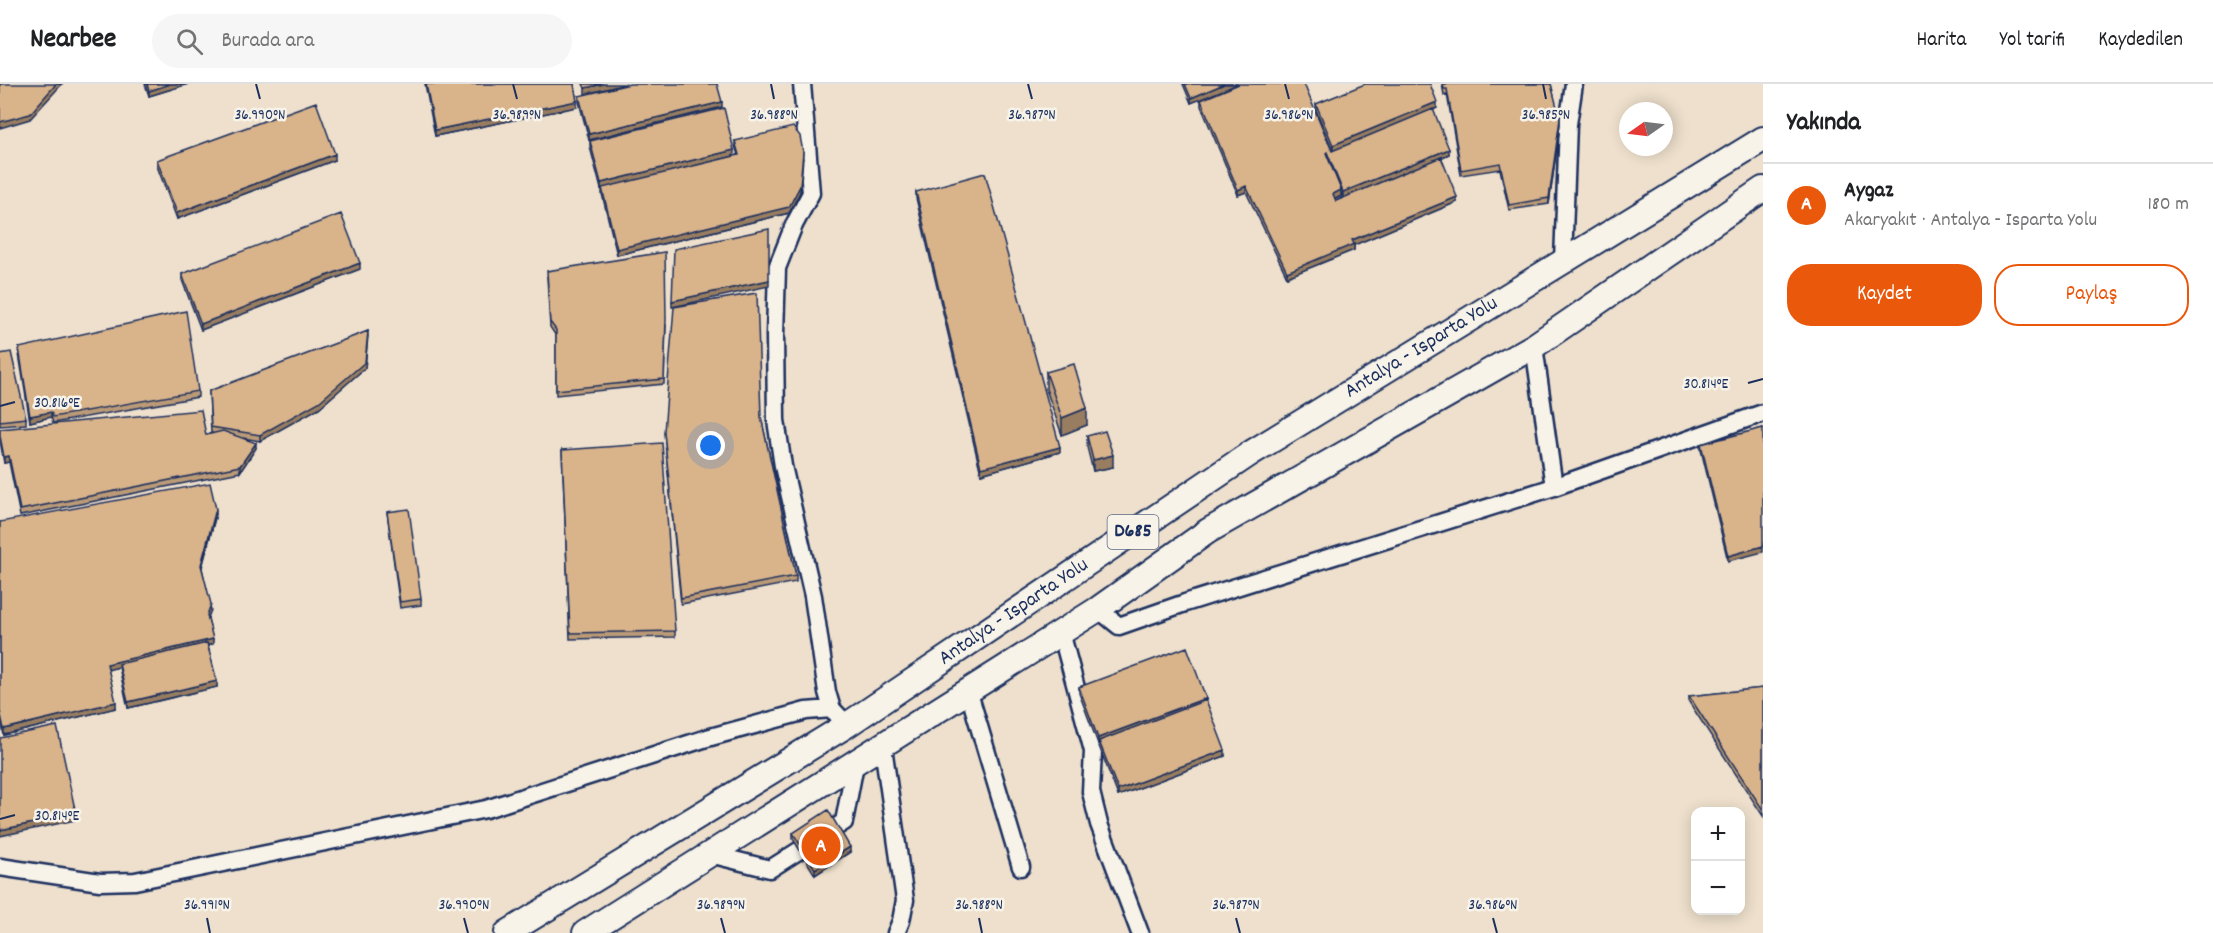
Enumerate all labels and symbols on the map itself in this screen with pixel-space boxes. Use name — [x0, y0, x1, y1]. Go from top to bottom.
north arrow — [1619, 102, 1673, 156]
text: 36.990°N — [235, 105, 285, 127]
text: 36.989°N — [493, 105, 541, 127]
text: 36.988°N — [750, 105, 798, 127]
text: 36.987°N — [1008, 105, 1056, 127]
text: 36.986°N — [1265, 105, 1313, 127]
text: 36.985°N — [1522, 105, 1570, 127]
street label: Antalya - Isparta Yolu — [1339, 290, 1504, 407]
text: 30.814°E — [1684, 374, 1728, 396]
text: 30.816°E — [34, 393, 80, 415]
your location — [696, 431, 725, 460]
road number: D685 — [1108, 515, 1158, 549]
street label: Antalya - Isparta Yolu — [933, 551, 1095, 674]
text: 30.814°E — [35, 806, 79, 828]
pin: A — [802, 824, 840, 868]
text: 36.991°N — [184, 895, 230, 917]
text: 36.990°N — [439, 895, 489, 917]
text: 36.989°N — [697, 895, 745, 917]
text: 36.988°N — [955, 895, 1003, 917]
text: 36.987°N — [1212, 895, 1260, 917]
text: 36.986°N — [1469, 895, 1517, 917]

